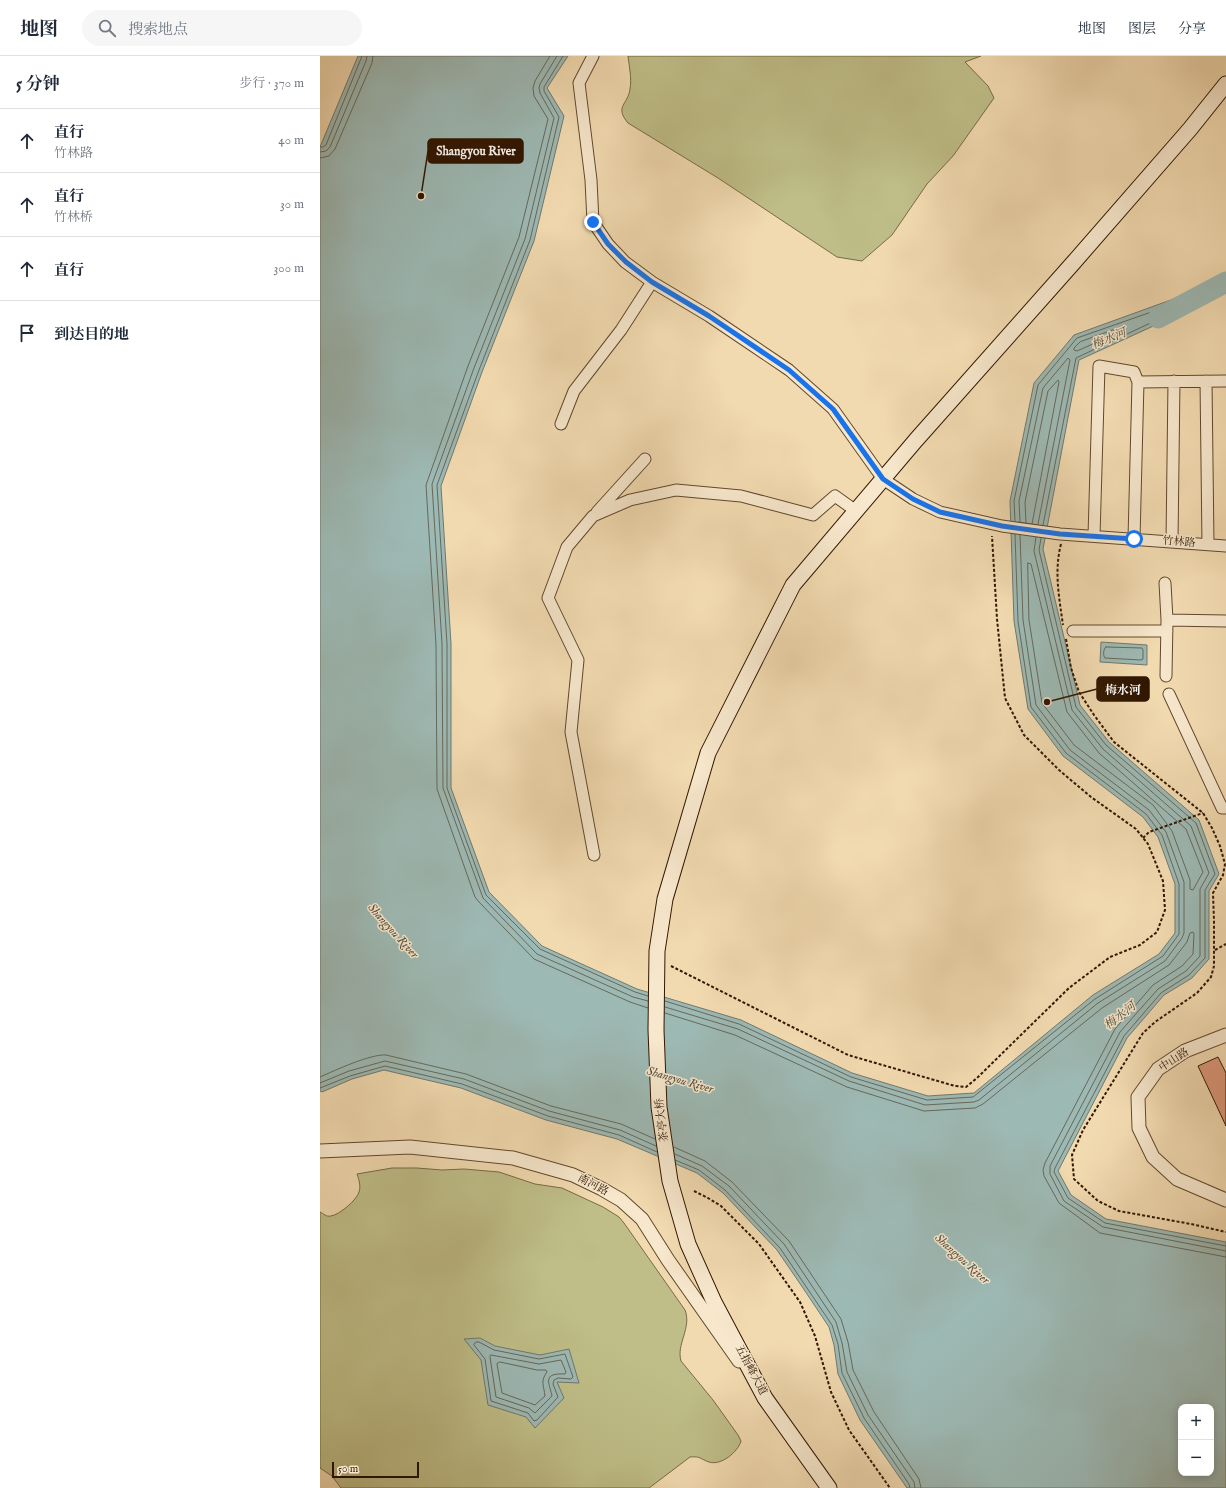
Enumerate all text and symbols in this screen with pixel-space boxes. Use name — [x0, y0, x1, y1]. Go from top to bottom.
search box — [82, 10, 362, 46]
icon: search — [96, 17, 118, 39]
text: 地图 — [20, 18, 58, 42]
text: 搜索地点 — [128, 20, 188, 39]
text: 地图 — [1078, 20, 1106, 38]
text: 图层 — [1128, 20, 1156, 38]
text: 分享 — [1178, 20, 1206, 38]
text: 5 分钟 — [16, 74, 60, 95]
text: 步行 · 370 m — [239, 75, 304, 92]
text: 直行 — [54, 123, 84, 142]
icon: ahead — [16, 130, 38, 152]
text: 40 m — [278, 132, 304, 149]
callout: Shangyou River — [428, 139, 523, 163]
text: Shangyou River — [436, 144, 516, 160]
text: 竹林路 — [54, 145, 93, 162]
text: 直行 — [54, 187, 84, 206]
icon: ahead — [16, 194, 38, 216]
text: 30 m — [280, 196, 304, 213]
text: 竹林桥 — [54, 209, 93, 226]
route end — [584, 213, 602, 231]
icon: ahead — [16, 258, 38, 280]
text: 300 m — [273, 260, 304, 277]
text: 直行 — [54, 261, 84, 280]
icon: arrive — [16, 322, 38, 344]
text: 到达目的地 — [54, 325, 129, 344]
water label: 梅水河 — [1089, 325, 1130, 353]
route start — [1125, 530, 1143, 548]
street label: 竹林路 — [1162, 534, 1196, 550]
callout: 梅水河 — [1097, 677, 1149, 701]
text: 梅水河 — [1105, 683, 1141, 698]
water label: Shangyou River — [364, 900, 422, 963]
water label: 梅水河 — [1101, 998, 1140, 1033]
street label: 中山路 — [1156, 1045, 1192, 1075]
water label: Shangyou River — [645, 1063, 716, 1098]
street label: 茶亭大桥 — [652, 1097, 672, 1143]
street label: 南河路 — [575, 1171, 611, 1199]
water label: Shangyou River — [931, 1230, 993, 1289]
street label: 五指峰大道 — [732, 1342, 770, 1398]
map controls — [1178, 1404, 1214, 1476]
button: + — [1178, 1404, 1214, 1440]
button: − — [1178, 1440, 1214, 1476]
scale bar — [332, 1460, 419, 1479]
text: 50 m — [338, 1462, 358, 1476]

